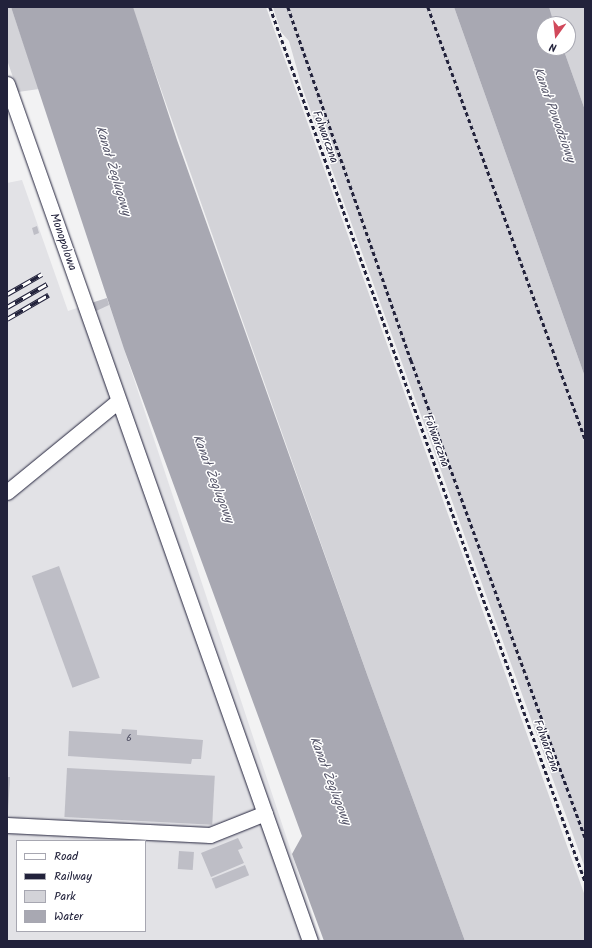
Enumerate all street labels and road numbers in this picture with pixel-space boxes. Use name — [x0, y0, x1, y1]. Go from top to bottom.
street label: Folwarczna — [309, 109, 341, 165]
street label: Monopolowa — [46, 211, 80, 273]
street label: Folwarczna — [420, 413, 452, 469]
street label: Folwarczna — [530, 718, 562, 774]

